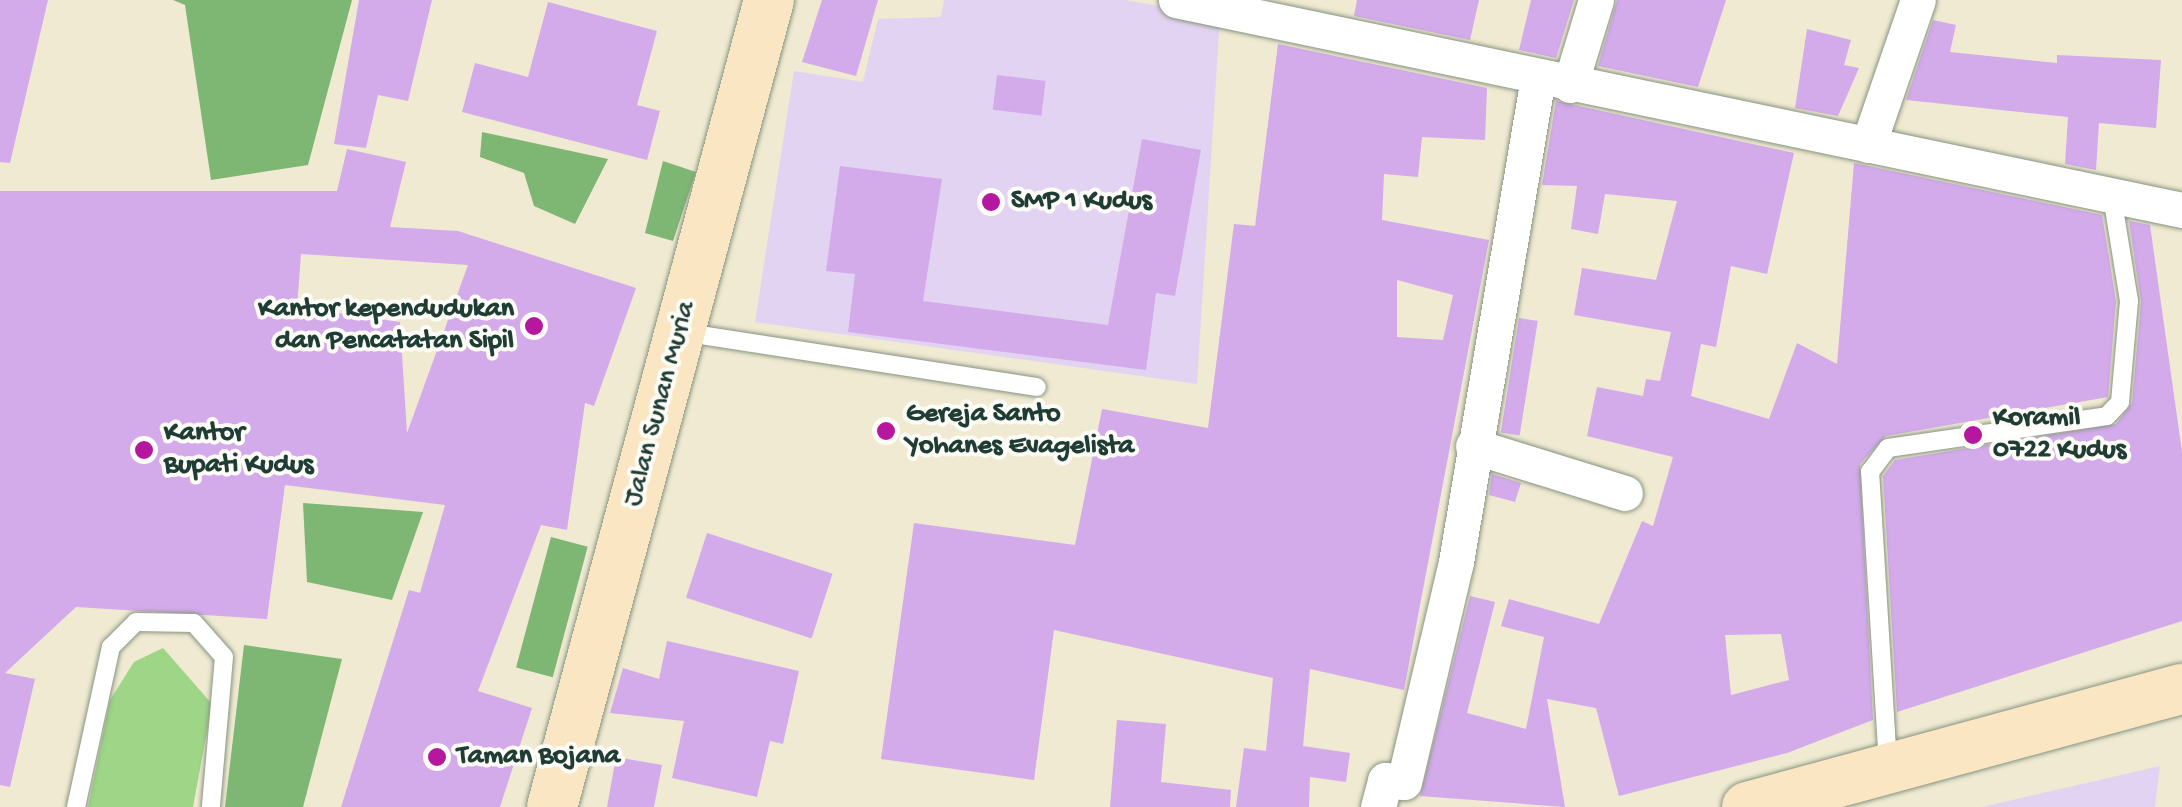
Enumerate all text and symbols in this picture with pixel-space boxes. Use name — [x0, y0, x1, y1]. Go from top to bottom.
place label: SMP 1 Kudus — [1011, 185, 1152, 219]
marker: SMP 1 Kudus — [980, 191, 1002, 213]
place label: Kantor kependudukan dan Pencatatan Sipil — [258, 293, 514, 359]
street label: Jalan Sunan Muria — [617, 298, 705, 510]
marker: Kantor kependudukan dan Pencatatan Sipil — [523, 315, 545, 337]
place label: Gereja Santo Yohanes Evagelista — [906, 398, 1134, 464]
place label: Koramil 0722 Kudus — [1993, 402, 2126, 468]
place label: Kantor Bupati Kudus — [164, 417, 313, 483]
marker: Gereja Santo Yohanes Evagelista — [875, 420, 897, 442]
marker: Koramil 0722 Kudus — [1962, 424, 1984, 446]
marker: Kantor Bupati Kudus — [133, 439, 155, 461]
place label: Taman Bojana — [457, 740, 620, 774]
marker: Taman Bojana — [426, 746, 448, 768]

